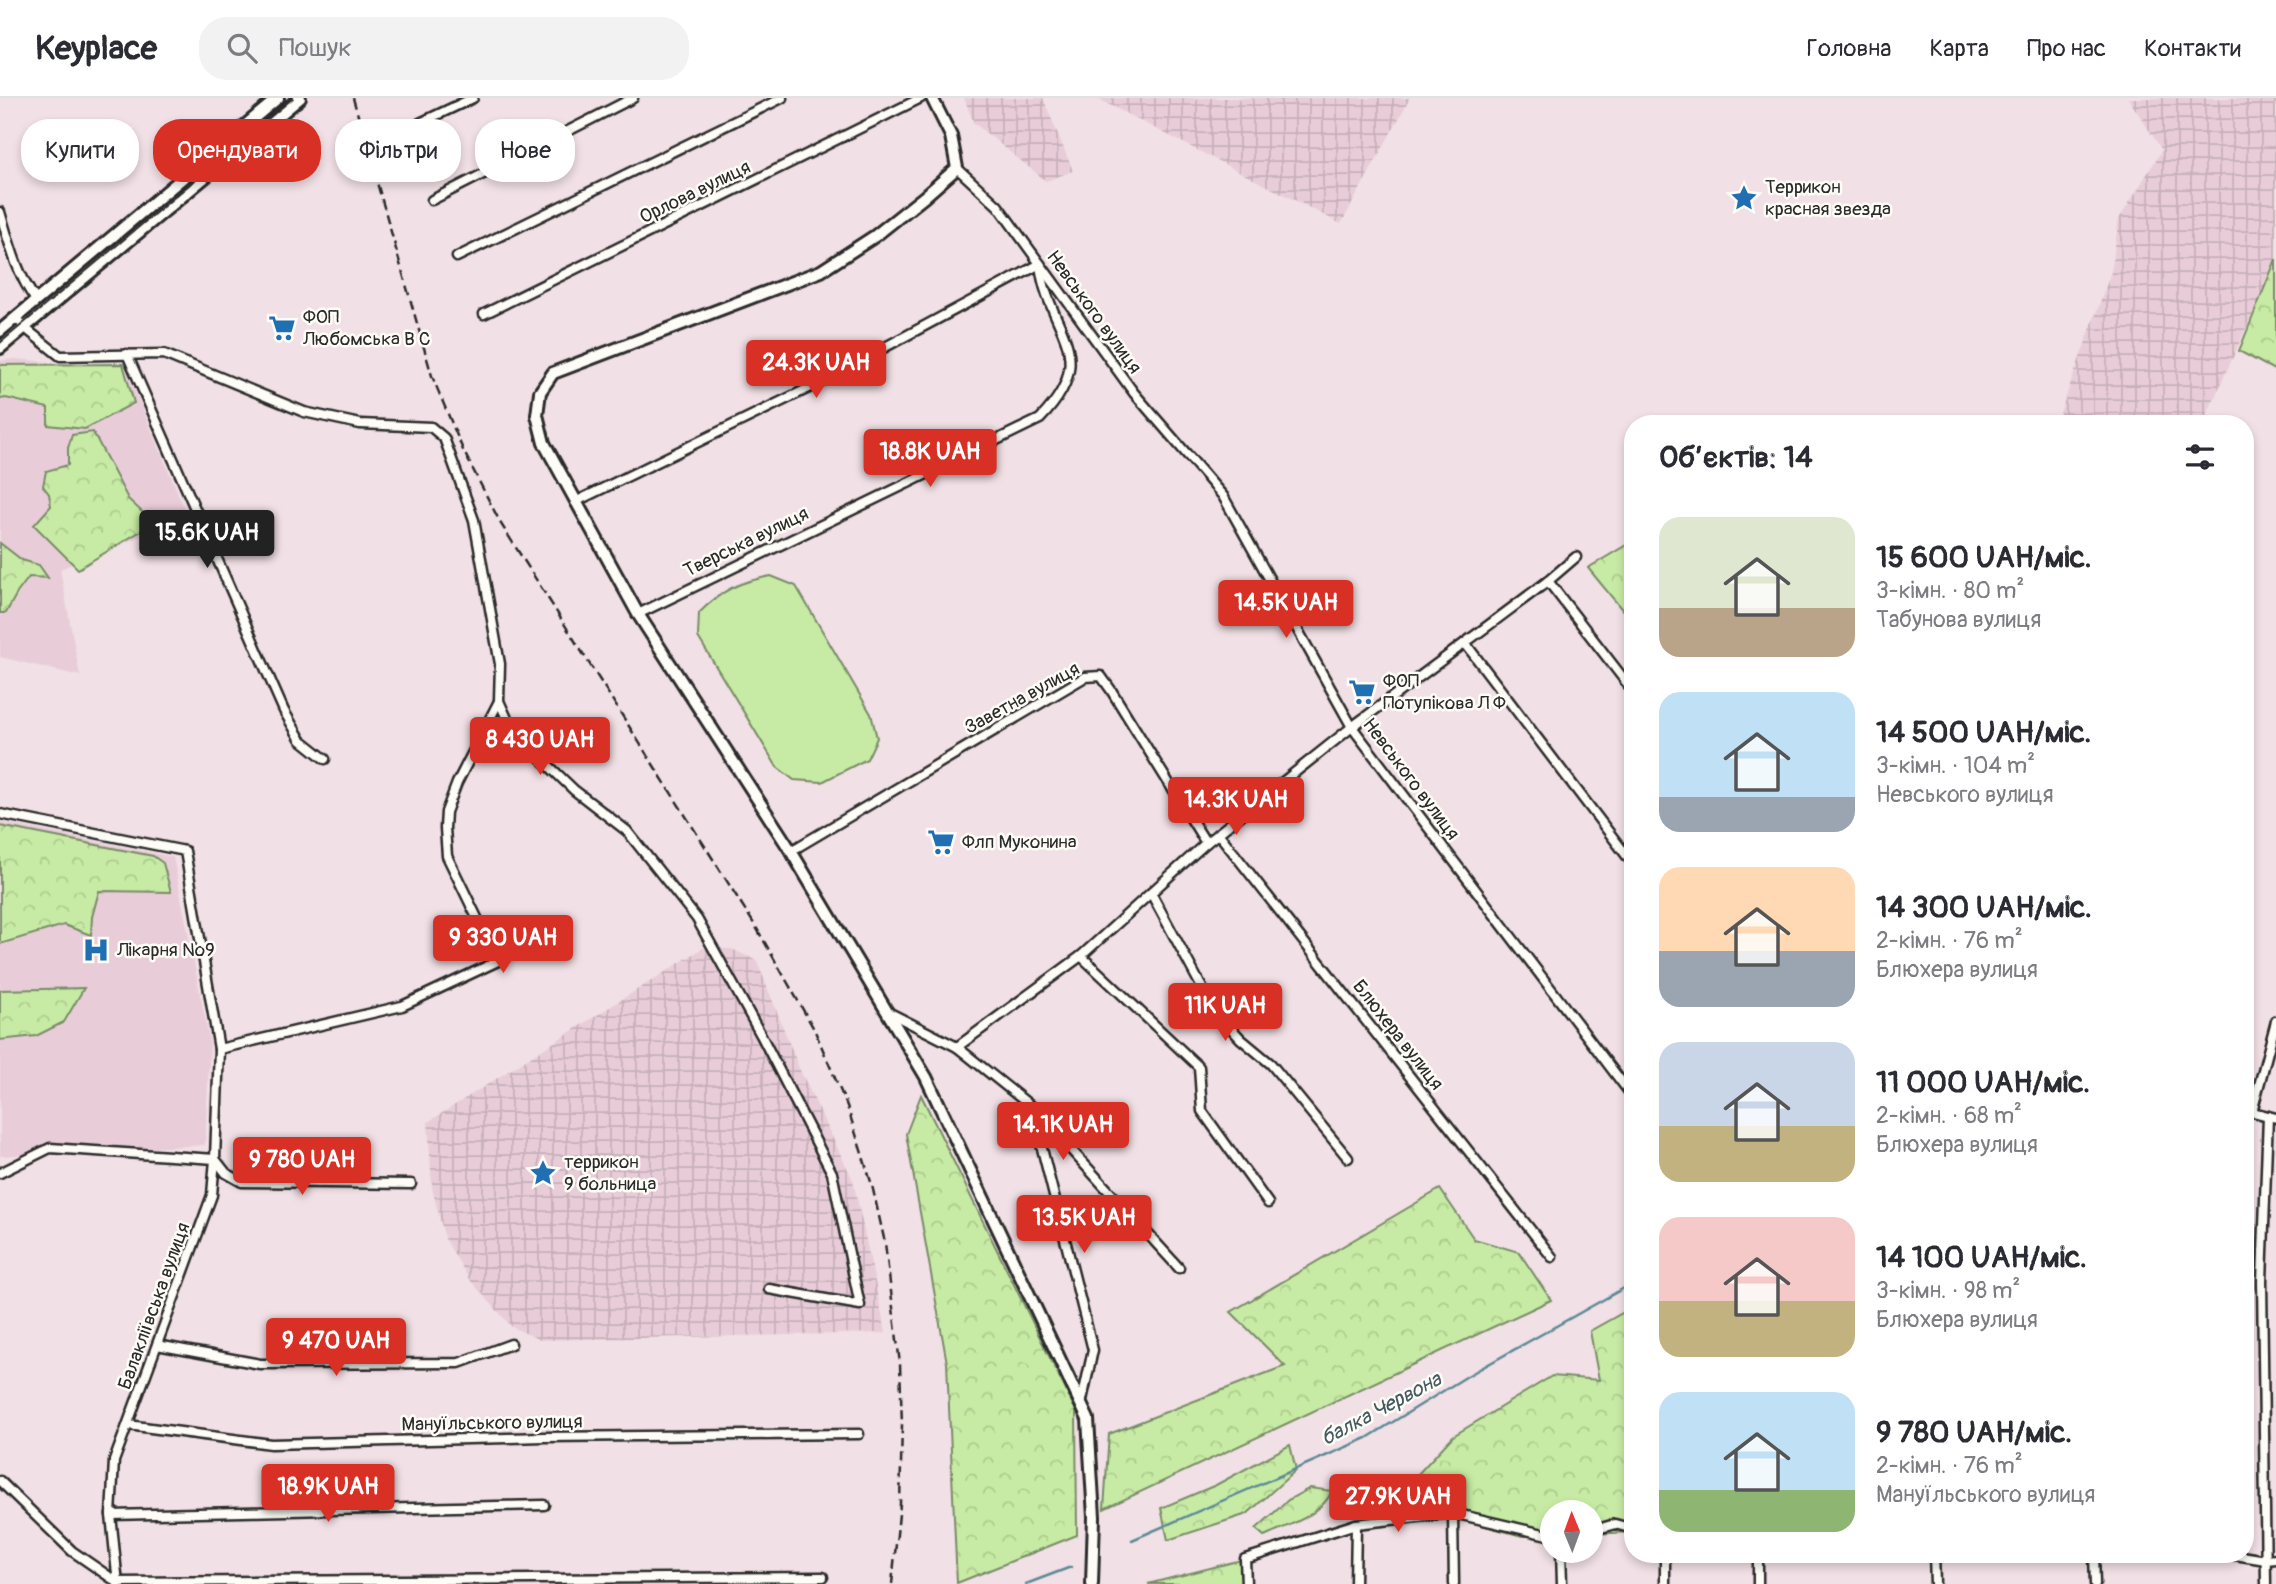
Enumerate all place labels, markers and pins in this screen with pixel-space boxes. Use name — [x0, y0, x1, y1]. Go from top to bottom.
place label: Террикон красная звезда — [1765, 175, 1891, 221]
place icon: Террикон красная звезда — [1729, 183, 1759, 213]
place label: ФОП Любомська В С — [302, 305, 431, 351]
supermarket icon: ФОП Любомська В С — [267, 313, 297, 343]
pin: 24.3K UAH — [736, 341, 896, 400]
pin: 18.8K UAH — [850, 430, 1010, 489]
pin: 15.6K UAH — [127, 510, 287, 570]
pin: 14.5K UAH — [1206, 580, 1366, 640]
place label: ФОП Потупікова Л Ф — [1383, 669, 1506, 715]
supermarket icon: ФОП Потупікова Л Ф — [1347, 677, 1377, 707]
pin: 8 430 UAH — [460, 718, 620, 777]
pin: 14.3K UAH — [1156, 778, 1316, 837]
supermarket icon: Флп Муконина — [926, 827, 956, 857]
place label: Флп Муконина — [962, 830, 1077, 854]
pin: 9 330 UAH — [423, 916, 583, 975]
hospital icon: Лікарня №9 — [81, 935, 111, 965]
place label: Лікарня №9 — [116, 938, 215, 962]
pin: 11K UAH — [1160, 984, 1290, 1043]
pin: 14.1K UAH — [983, 1102, 1143, 1162]
pin: 9 780 UAH — [222, 1138, 382, 1197]
place label: террикон 9 больница — [564, 1150, 657, 1196]
place icon: террикон 9 больница — [528, 1158, 558, 1188]
pin: 13.5K UAH — [1004, 1196, 1164, 1255]
pin: 9 470 UAH — [256, 1318, 416, 1378]
pin: 18.9K UAH — [248, 1464, 408, 1524]
pin: 27.9K UAH — [1318, 1474, 1478, 1534]

